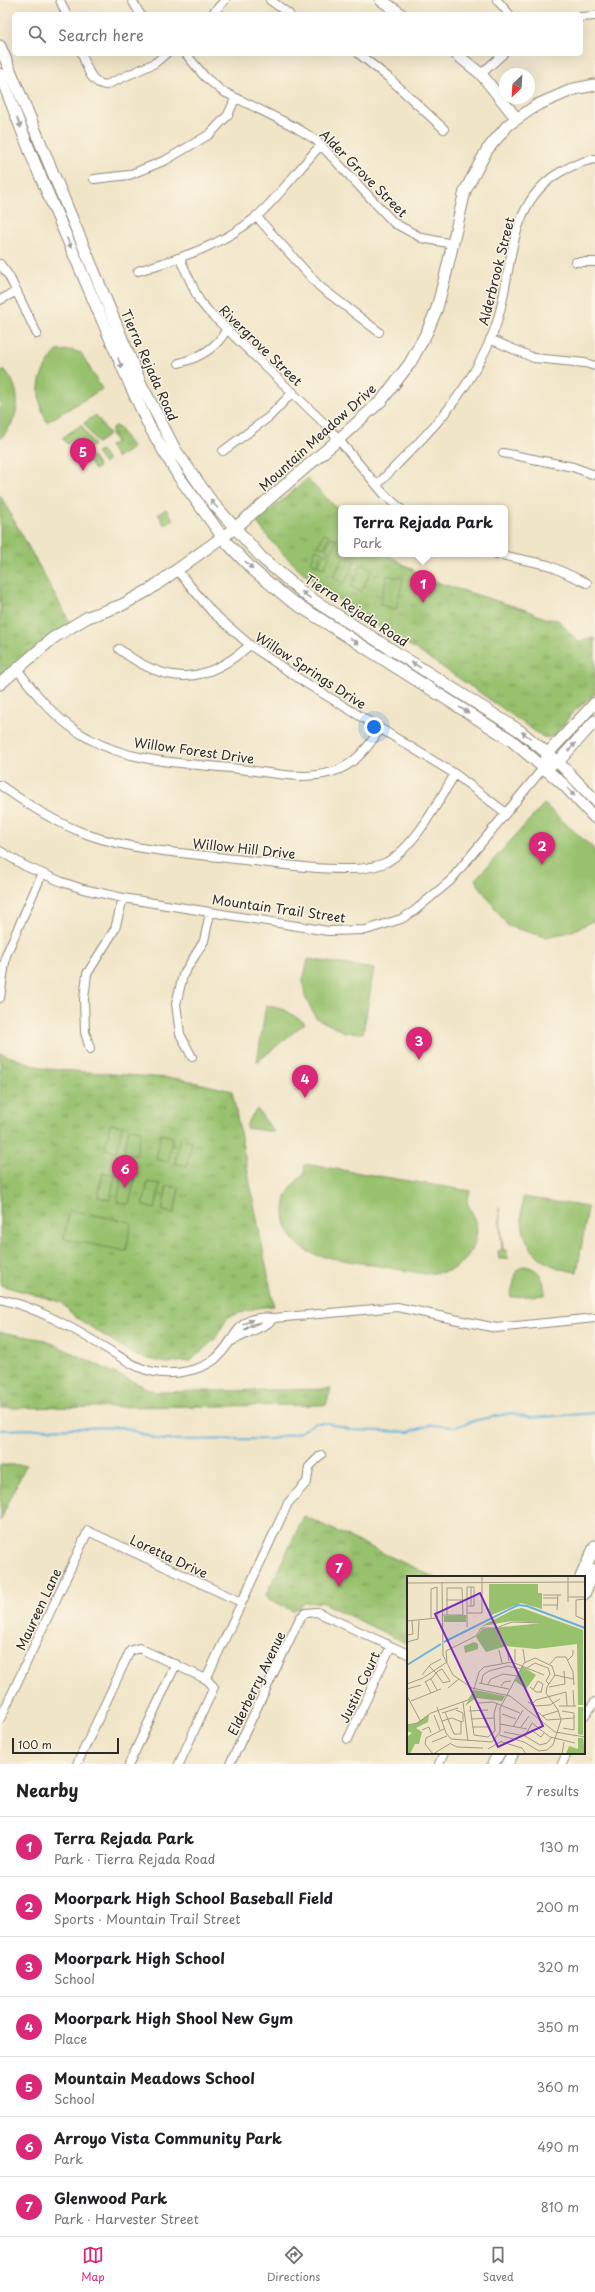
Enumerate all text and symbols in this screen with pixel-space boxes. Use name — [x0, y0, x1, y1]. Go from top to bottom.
search box — [12, 12, 583, 56]
icon: search — [26, 23, 48, 45]
text: Search here — [58, 23, 144, 46]
north arrow — [499, 68, 535, 104]
one-way arrow — [17, 117, 23, 129]
street label: Alder Grove Street — [316, 125, 412, 221]
street label: Alderbrook Street — [473, 215, 519, 327]
one-way arrow — [66, 238, 72, 249]
street label: Rivergrove Street — [215, 300, 307, 390]
street label: Tierra Rejada Road — [117, 306, 183, 424]
one-way arrow — [117, 357, 123, 368]
street label: Mountain Meadow Drive — [254, 379, 380, 495]
pin: 5 — [70, 438, 96, 471]
one-way arrow — [210, 499, 219, 510]
popup — [338, 505, 508, 557]
text: Terra Rejada Park — [353, 510, 493, 533]
text: Park — [353, 533, 382, 552]
one-way arrow — [244, 560, 253, 570]
street label: Tierra Rejada Road — [301, 569, 413, 651]
pin: 1 — [410, 570, 436, 603]
one-way arrow — [301, 591, 312, 599]
street label: Willow Springs Drive — [252, 627, 370, 713]
one-way arrow — [348, 638, 360, 645]
one-way arrow — [410, 662, 422, 669]
one-way arrow — [459, 706, 469, 714]
your location — [364, 717, 384, 737]
one-way arrow — [520, 731, 531, 739]
street label: Willow Forest Drive — [133, 732, 255, 768]
one-way arrow — [567, 742, 576, 752]
one-way arrow — [566, 787, 575, 797]
pin: 2 — [529, 832, 555, 865]
street label: Willow Hill Drive — [192, 833, 296, 863]
street label: Mountain Trail Street — [211, 889, 347, 927]
pin: 3 — [406, 1027, 432, 1060]
pin: 4 — [292, 1065, 318, 1098]
pin: 6 — [112, 1155, 138, 1188]
one-way arrow — [242, 1318, 254, 1325]
street label: Loretta Drive — [127, 1530, 211, 1582]
pin: 7 — [326, 1554, 352, 1587]
street label: Maureen Lane — [11, 1565, 65, 1653]
inset map — [407, 1576, 585, 1754]
street label: Elderberry Avenue — [223, 1628, 289, 1738]
street label: Justin Court — [334, 1648, 384, 1726]
scale bar — [12, 1736, 119, 1755]
text: 100 m — [18, 1736, 52, 1753]
text: Nearby — [16, 1777, 78, 1803]
text: 7 results — [526, 1781, 579, 1800]
text: Terra Rejada Park — [54, 1826, 194, 1849]
text: 1 — [26, 1837, 32, 1856]
text: 130 m — [540, 1837, 579, 1856]
text: Park · Tierra Rejada Road — [54, 1849, 215, 1868]
text: Moorpark High School Baseball Field — [54, 1886, 333, 1909]
text: 2 — [24, 1897, 34, 1916]
text: 200 m — [536, 1897, 579, 1916]
text: Sports · Mountain Trail Street — [54, 1909, 241, 1928]
text: Moorpark High School — [54, 1946, 225, 1969]
text: 3 — [25, 1957, 33, 1976]
text: 320 m — [537, 1957, 579, 1976]
text: School — [54, 1969, 95, 1988]
text: Moorpark High Shool New Gym — [54, 2006, 293, 2029]
text: 4 — [25, 2017, 33, 2036]
text: 350 m — [537, 2017, 579, 2036]
text: Place — [54, 2029, 87, 2048]
text: Mountain Meadows School — [54, 2066, 255, 2089]
text: 5 — [25, 2077, 33, 2096]
text: 360 m — [536, 2077, 579, 2096]
text: School — [54, 2089, 95, 2108]
text: Arroyo Vista Community Park — [54, 2126, 282, 2149]
text: 6 — [24, 2137, 34, 2156]
text: 490 m — [537, 2137, 579, 2156]
text: Park — [54, 2149, 83, 2168]
text: Glenwood Park — [54, 2186, 167, 2209]
text: 7 — [25, 2197, 33, 2216]
text: 810 m — [541, 2197, 579, 2216]
text: Park · Harvester Street — [54, 2209, 199, 2228]
tab: Map — [81, 2244, 105, 2285]
tab: Directions — [267, 2244, 320, 2285]
tab: Saved — [483, 2244, 514, 2285]

